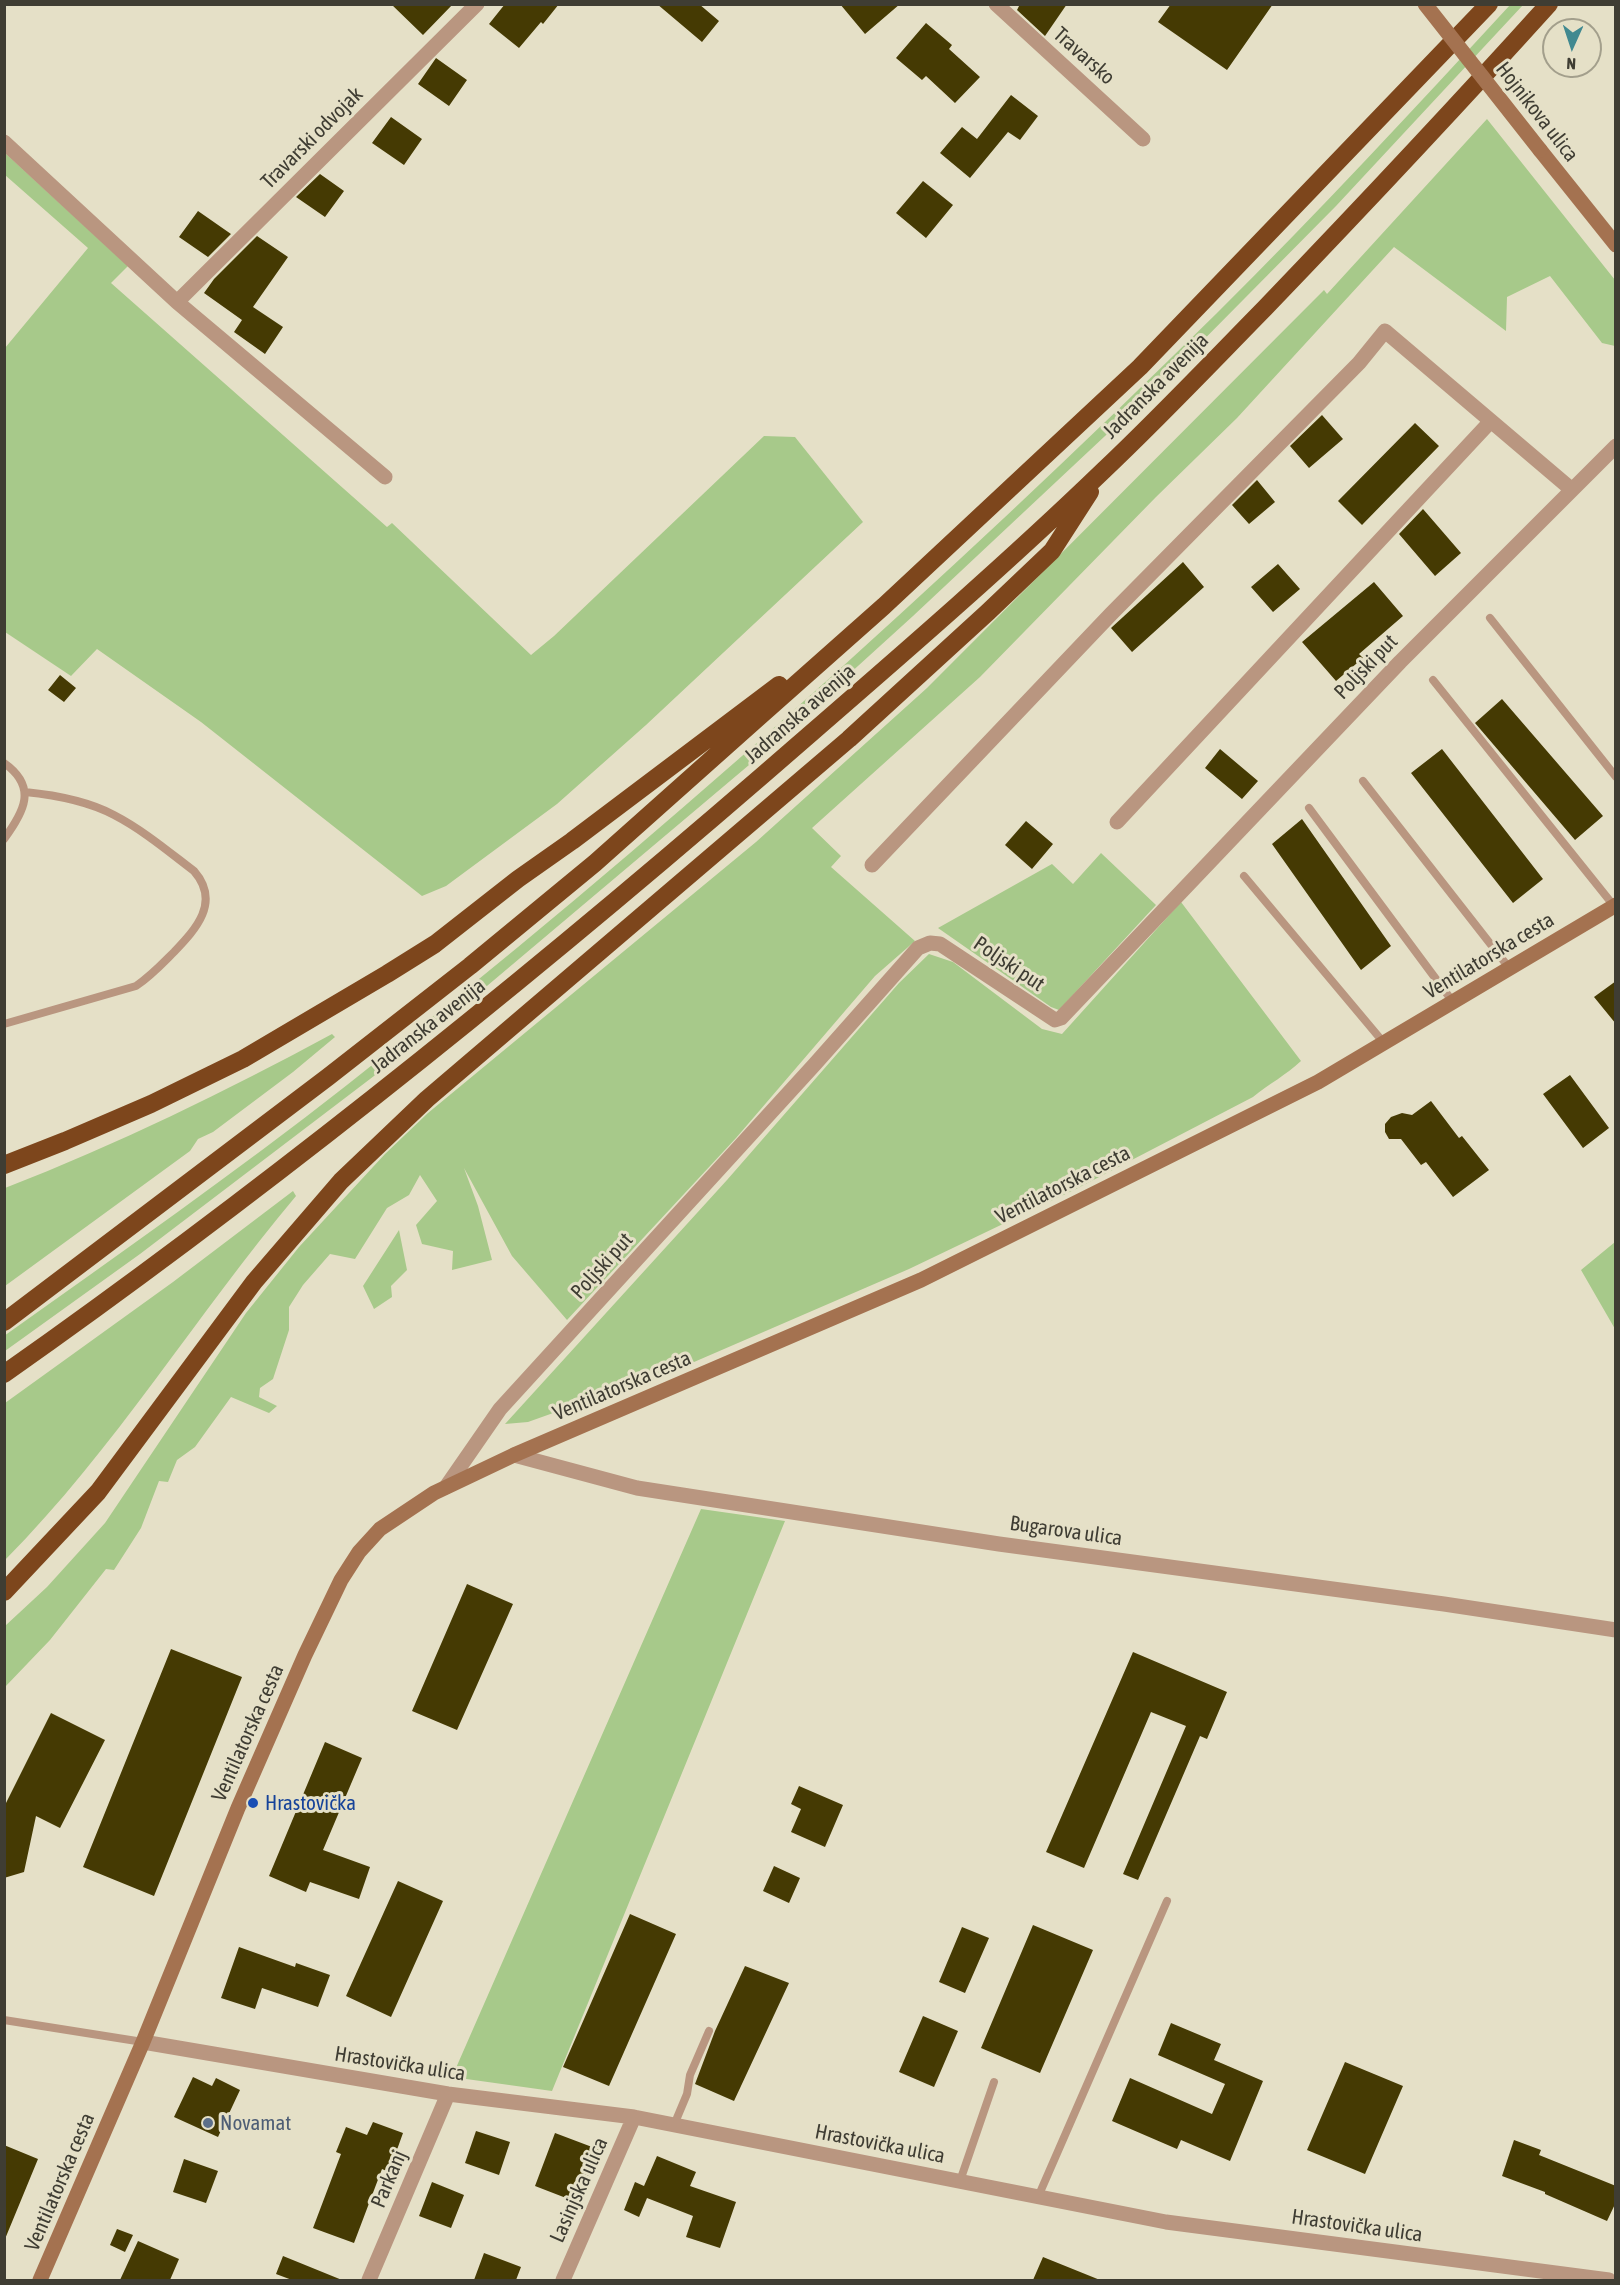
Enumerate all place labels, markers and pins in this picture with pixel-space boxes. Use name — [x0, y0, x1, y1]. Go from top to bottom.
place label: Hrastovička — [265, 1790, 356, 1816]
marker: Hrastovička — [246, 1796, 260, 1810]
place label: Novamat — [220, 2110, 291, 2136]
marker: Novamat — [201, 2116, 215, 2130]

